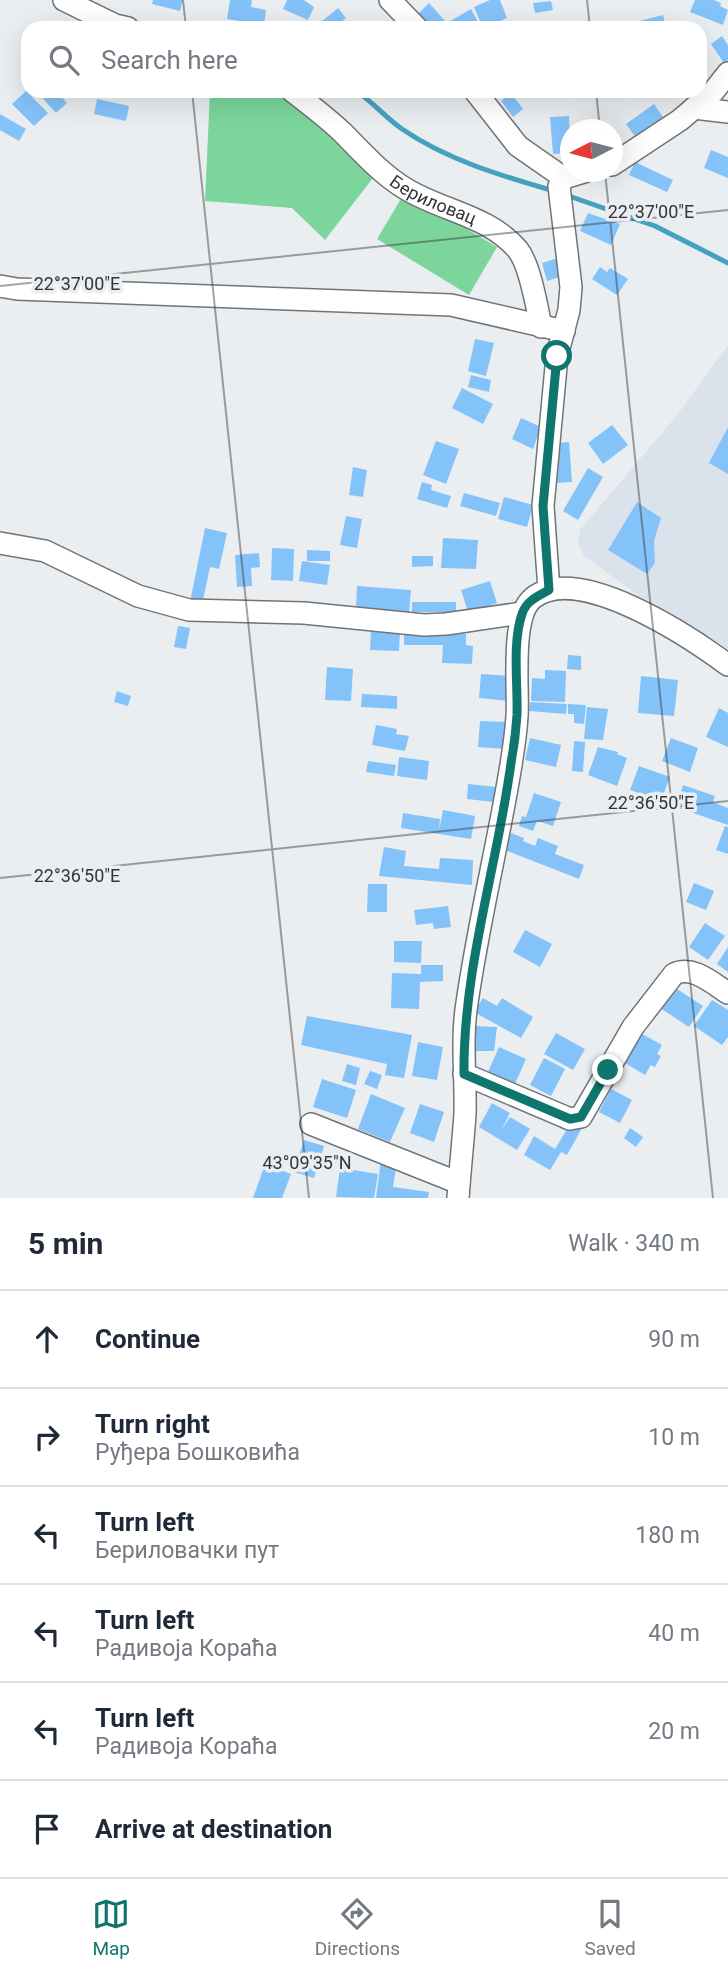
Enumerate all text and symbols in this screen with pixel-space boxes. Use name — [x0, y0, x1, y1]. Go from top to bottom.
search box — [21, 21, 707, 98]
icon: search — [45, 41, 83, 79]
text: Search here — [101, 45, 238, 75]
north arrow — [560, 119, 623, 182]
street label: Бериловац — [386, 170, 480, 229]
text: 22°37'00"E — [608, 201, 694, 222]
text: 22°37'00"E — [34, 273, 120, 294]
route start — [541, 340, 572, 371]
text: 22°36'50"E — [608, 792, 694, 813]
text: 22°36'50"E — [34, 865, 120, 886]
route end — [592, 1054, 623, 1085]
text: 43°09'35"N — [262, 1152, 352, 1173]
text: 5 min — [28, 1226, 103, 1261]
text: Walk · 340 m — [568, 1230, 700, 1257]
icon: ahead — [28, 1320, 66, 1358]
text: Continue — [95, 1324, 200, 1354]
text: 90 m — [648, 1326, 700, 1353]
text: Turn right — [95, 1409, 210, 1439]
icon: right — [28, 1418, 66, 1456]
text: 10 m — [648, 1424, 700, 1451]
text: Руђера Бошковића — [95, 1439, 300, 1466]
text: Turn left — [95, 1507, 194, 1537]
icon: left — [28, 1516, 66, 1554]
text: 180 m — [635, 1522, 700, 1549]
text: Бериловачки пут — [95, 1537, 279, 1564]
text: Turn left — [95, 1605, 194, 1635]
icon: left — [28, 1614, 66, 1652]
text: 40 m — [648, 1620, 700, 1647]
text: Радивоја Кораћа — [95, 1635, 278, 1662]
text: Turn left — [95, 1703, 194, 1733]
icon: left — [28, 1712, 66, 1750]
text: 20 m — [648, 1718, 700, 1745]
text: Радивоја Кораћа — [95, 1733, 278, 1760]
icon: arrive — [28, 1810, 66, 1848]
text: Arrive at destination — [95, 1814, 332, 1844]
tab: Map — [92, 1895, 130, 1960]
tab: Directions — [315, 1895, 400, 1960]
tab: Saved — [584, 1895, 636, 1960]

